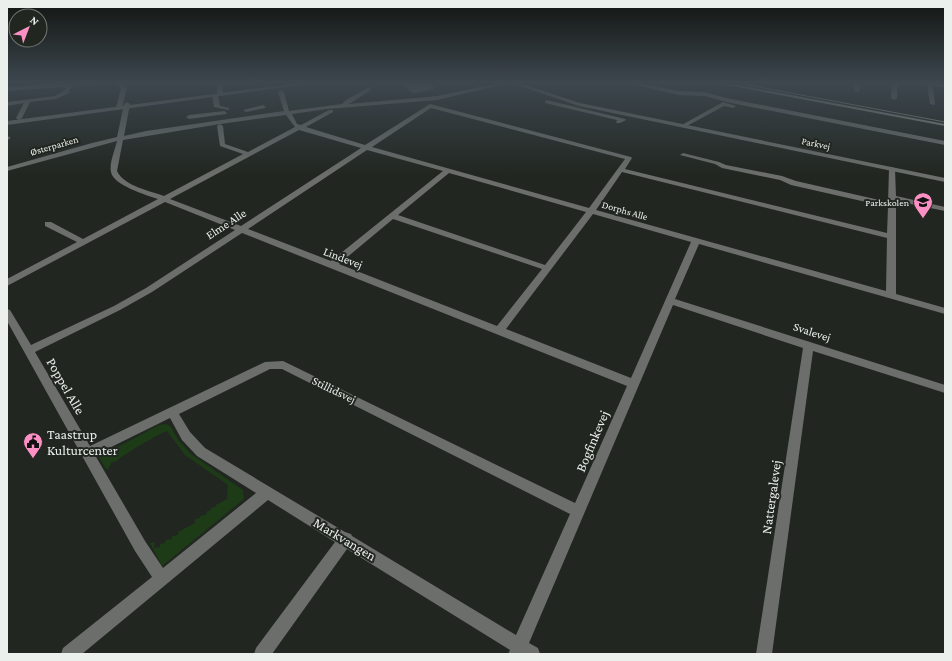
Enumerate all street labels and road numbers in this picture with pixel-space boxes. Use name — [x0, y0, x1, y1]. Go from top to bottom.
street label: Østerparken — [29, 133, 80, 158]
street label: Parkvej — [800, 135, 831, 153]
street label: Dorphs Alle — [601, 199, 650, 222]
street label: Elme Alle — [203, 206, 249, 242]
street label: Lindevej — [321, 244, 365, 272]
street label: Svalevej — [792, 319, 833, 345]
street label: Poppel Alle — [43, 355, 89, 417]
street label: Stillidsvej — [310, 373, 358, 407]
street label: Bogfinkevej — [572, 408, 613, 474]
street label: Nattergalevej — [758, 459, 785, 535]
street label: Markvangen — [311, 514, 380, 564]

